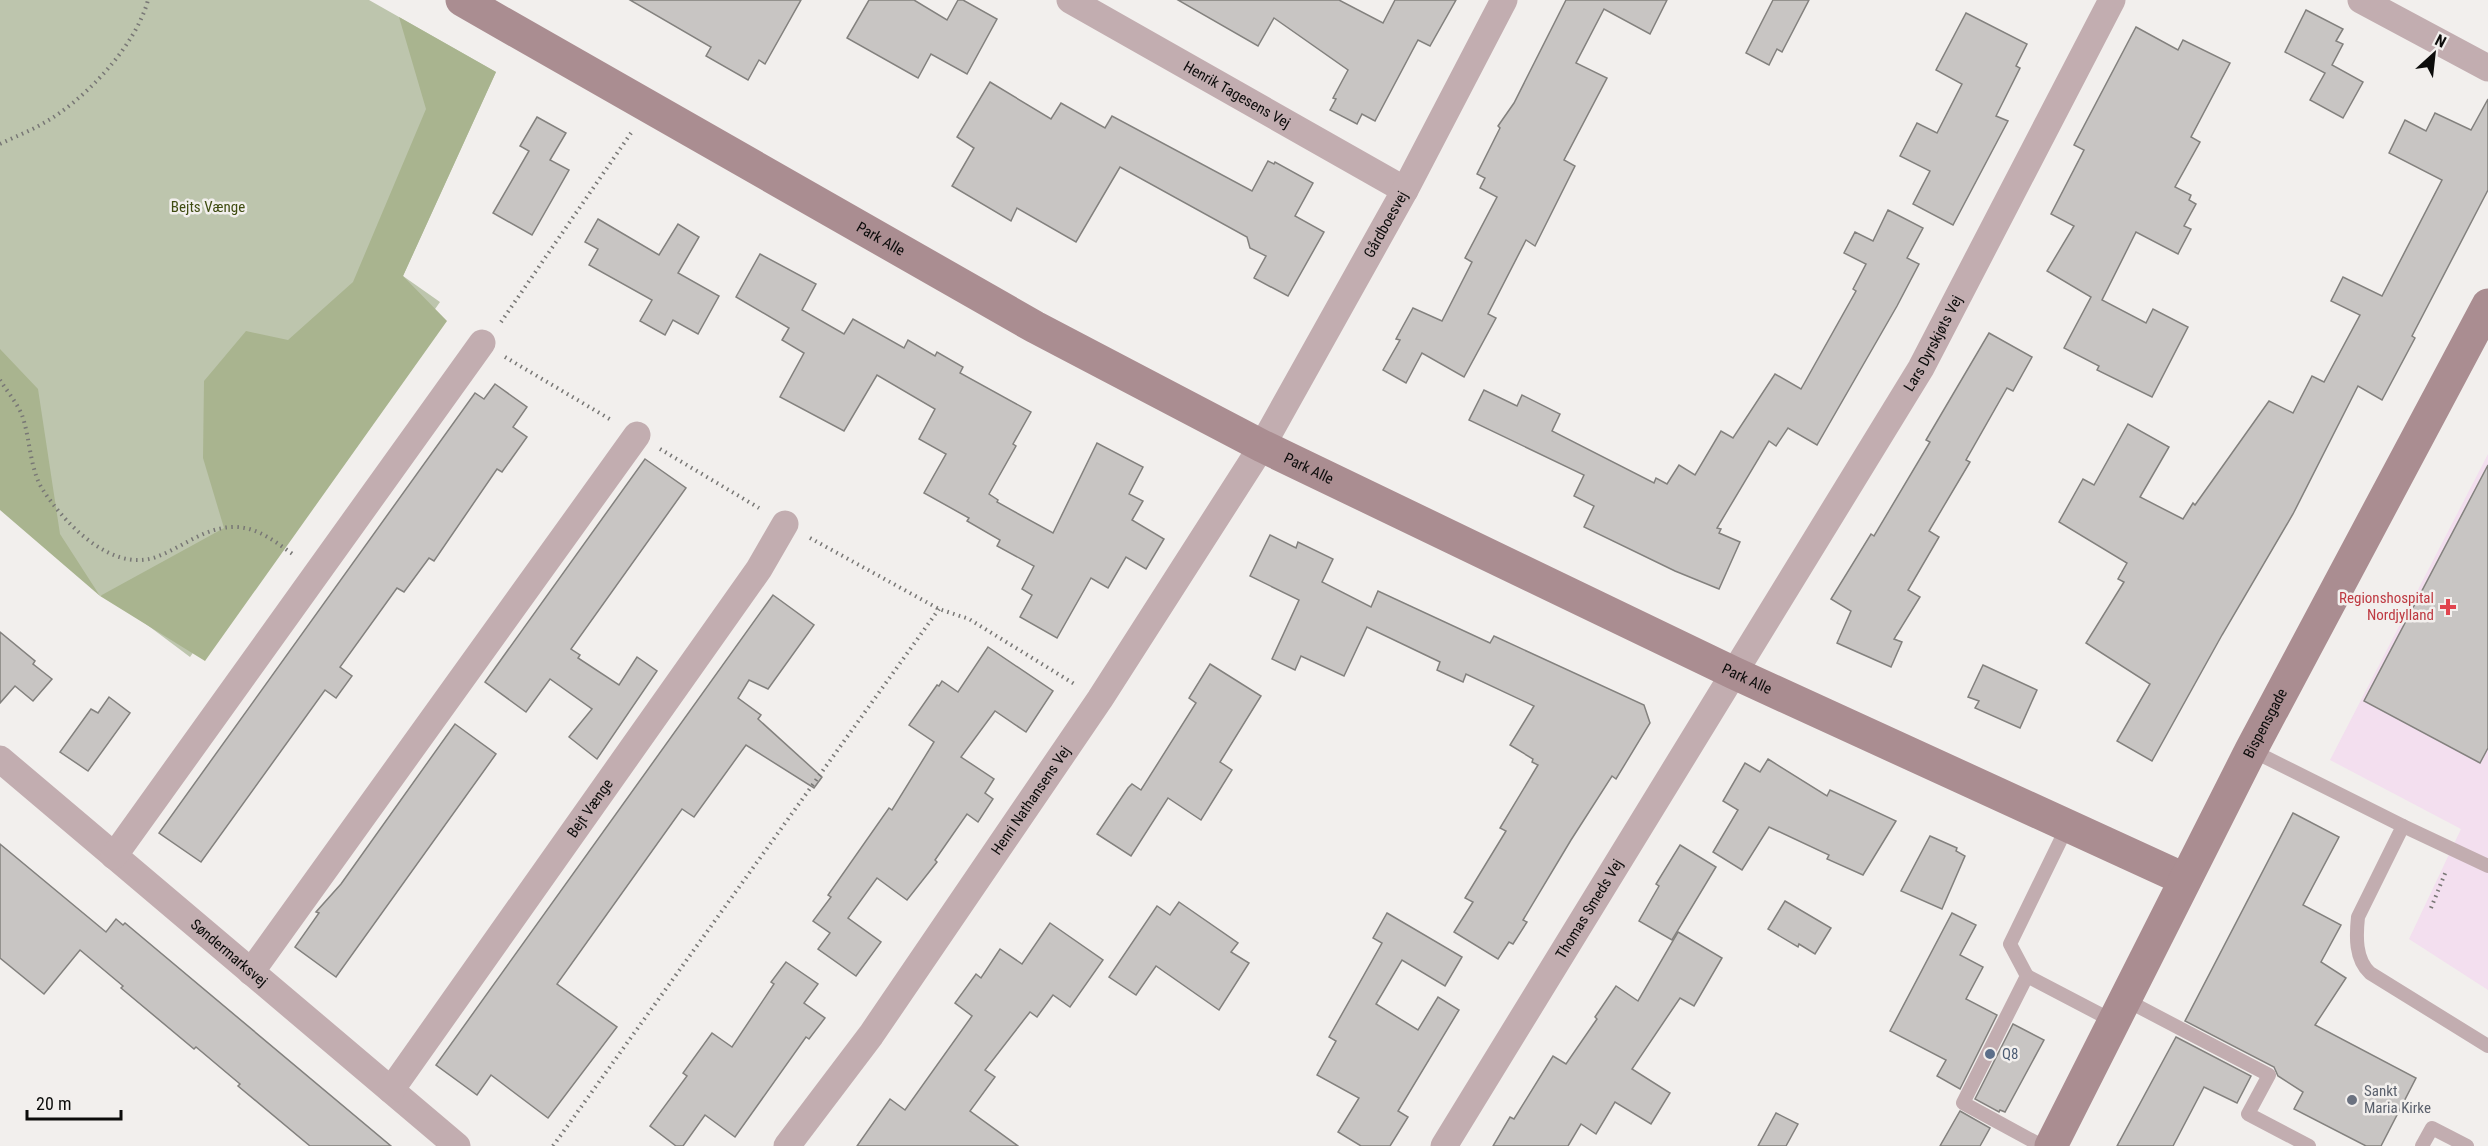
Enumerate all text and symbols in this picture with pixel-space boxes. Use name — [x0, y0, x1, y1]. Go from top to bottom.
north arrow — [2404, 24, 2464, 84]
text: N — [2432, 30, 2449, 52]
street label: Henrik Tagesens Vej — [1180, 57, 1294, 132]
street label: Gårdboesvej — [1360, 188, 1412, 261]
park label: Bejts Vænge — [171, 198, 245, 216]
street label: Park Alle — [853, 218, 908, 260]
street label: Lars Dyrskjøts Vej — [1900, 292, 1966, 395]
street label: Park Alle — [1281, 449, 1337, 488]
place label: Regionshospital Nordjylland — [2339, 589, 2434, 624]
marker: Regionshospital Nordjylland — [2439, 598, 2457, 616]
street label: Park Alle — [1719, 660, 1775, 698]
street label: Bispensgade — [2239, 685, 2291, 761]
street label: Henri Nathansens Vej — [987, 743, 1074, 858]
street label: Bejt Vænge — [563, 775, 617, 841]
street label: Thomas Smeds Vej — [1552, 856, 1627, 962]
street label: Søndermarksvej — [187, 915, 271, 990]
place label: Q8 — [2002, 1045, 2018, 1063]
marker: Q8 — [1983, 1047, 1997, 1061]
place label: Sankt Maria Kirke — [2364, 1082, 2431, 1117]
scale bar — [27, 1083, 122, 1121]
text: 20 m — [36, 1093, 71, 1114]
marker: Sankt Maria Kirke — [2345, 1093, 2359, 1107]

